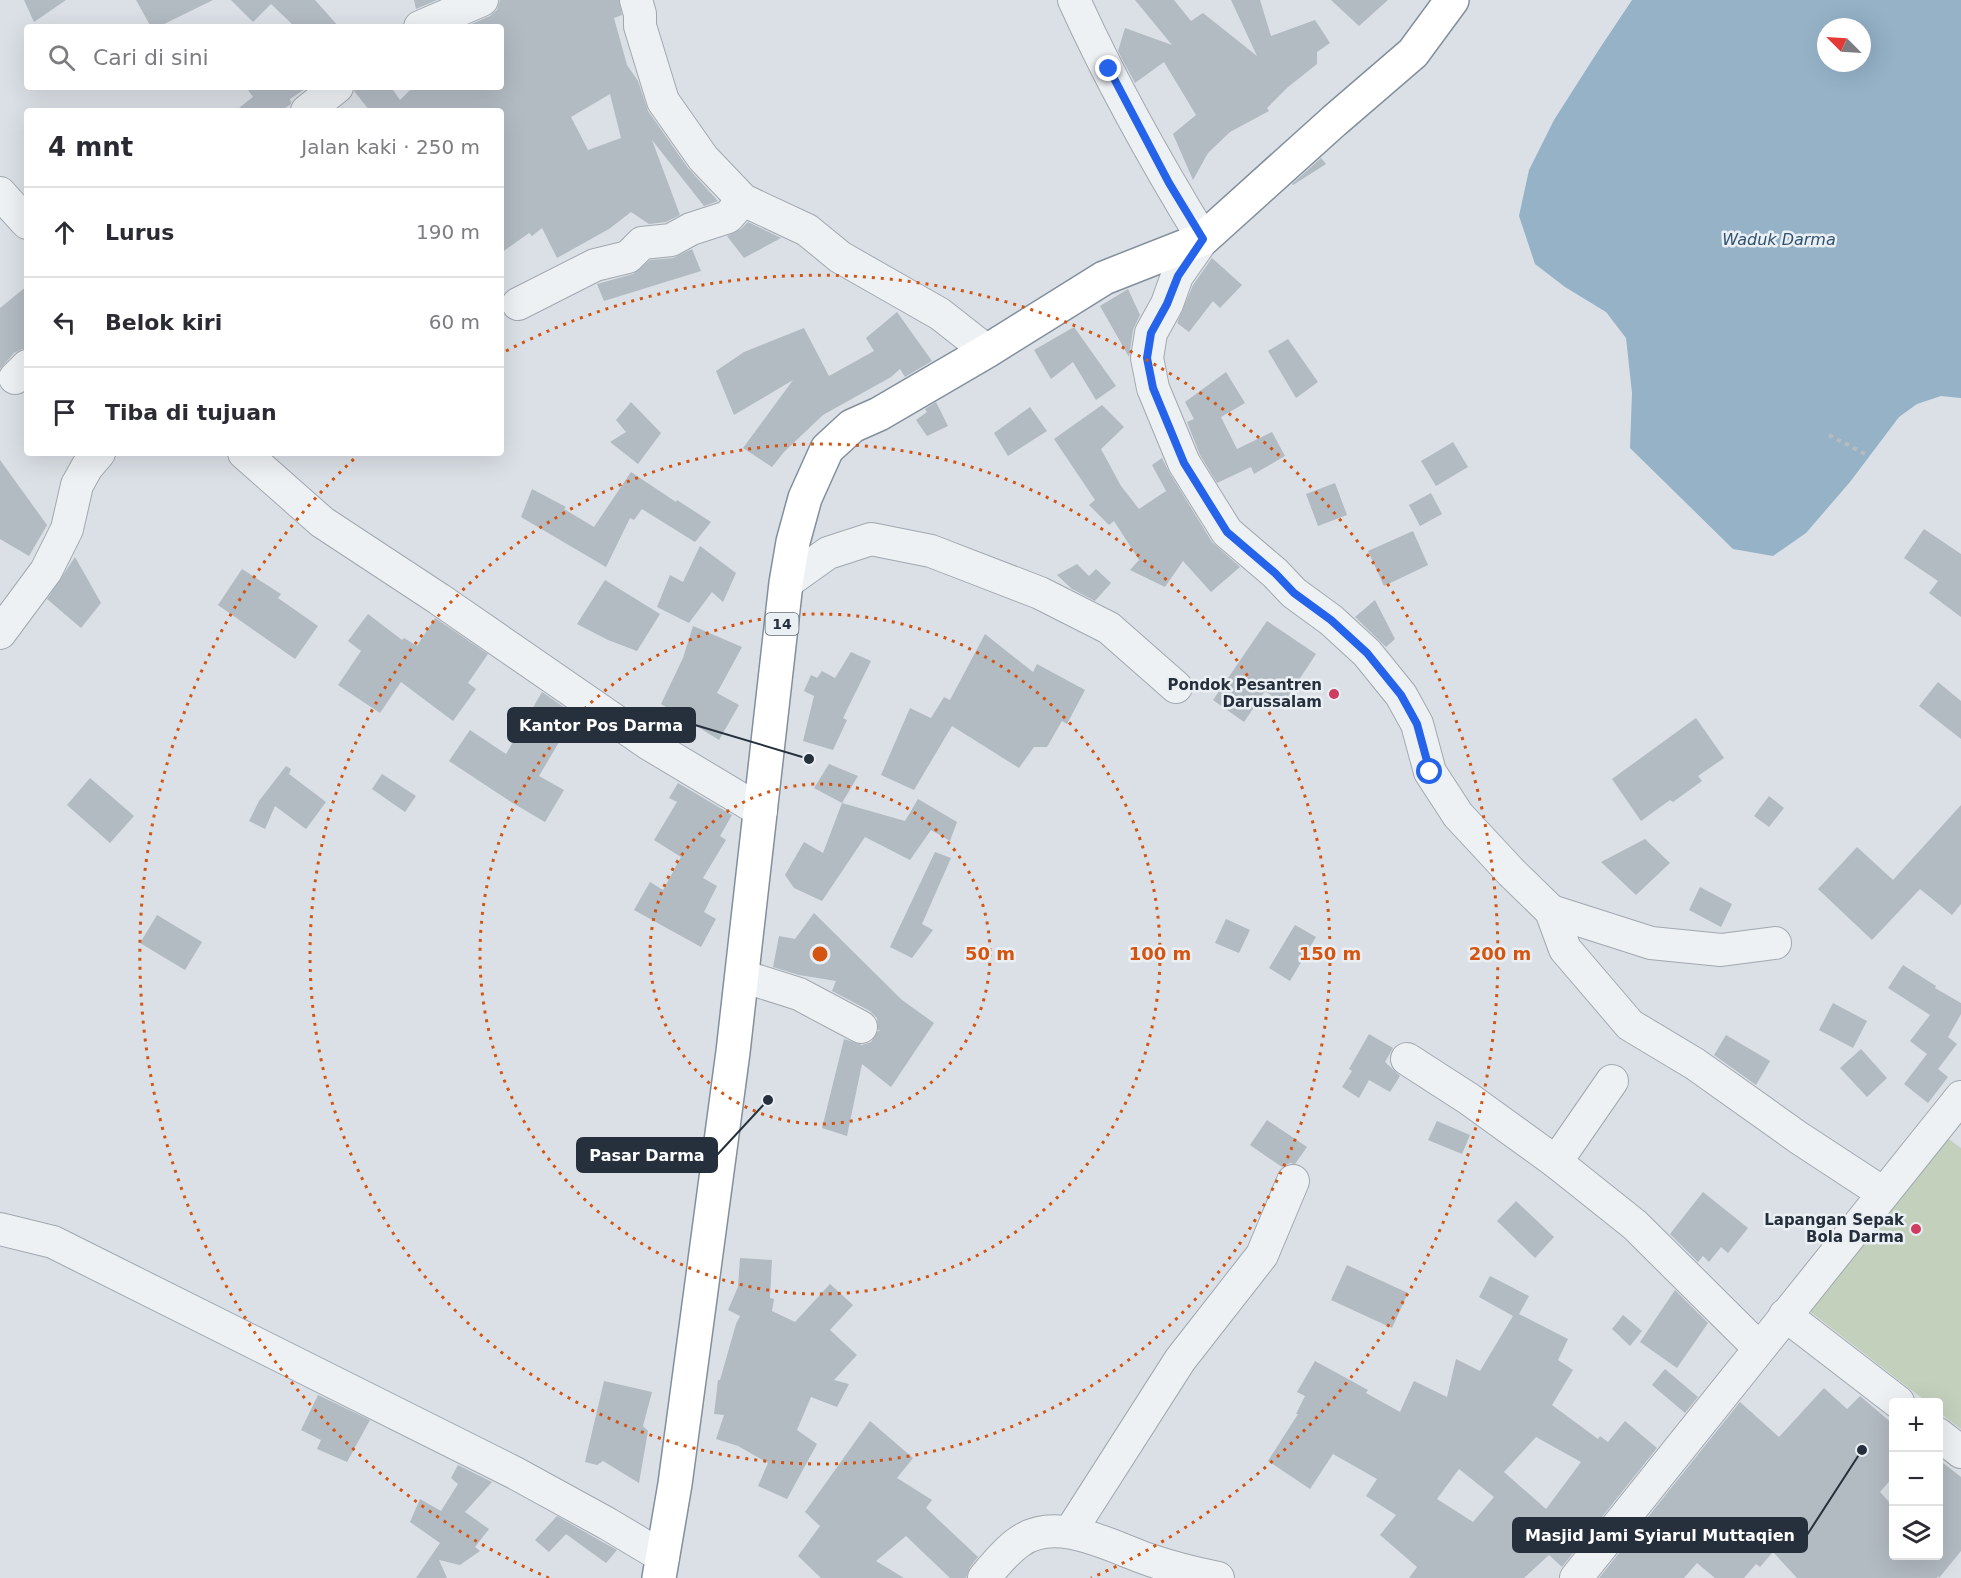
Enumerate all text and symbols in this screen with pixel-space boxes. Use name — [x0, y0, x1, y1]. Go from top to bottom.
north arrow — [1817, 18, 1871, 72]
search box — [24, 24, 504, 90]
icon: search — [45, 41, 78, 74]
text: Cari di sini — [93, 45, 209, 70]
route end — [1095, 55, 1121, 81]
text: 4 mnt — [48, 132, 133, 162]
text: Jalan kaki · 250 m — [301, 135, 480, 159]
icon: ahead — [48, 216, 81, 249]
text: Lurus — [105, 220, 174, 245]
text: 190 m — [416, 220, 480, 244]
water label: Waduk Darma — [1722, 230, 1836, 249]
icon: left — [48, 306, 81, 339]
text: Belok kiri — [105, 310, 222, 335]
text: 60 m — [429, 310, 480, 334]
icon: arrive — [48, 396, 81, 429]
text: Tiba di tujuan — [105, 400, 277, 425]
road number: 14 — [766, 613, 798, 635]
place label: Pondok Pesantren Darussalam — [1167, 676, 1322, 711]
marker: Pondok Pesantren Darussalam — [1327, 687, 1341, 701]
callout: Kantor Pos Darma — [508, 708, 695, 742]
text: Kantor Pos Darma — [519, 716, 683, 735]
route start — [1416, 758, 1442, 784]
text: 50 m — [965, 943, 1015, 964]
text: 100 m — [1129, 943, 1191, 964]
text: 150 m — [1299, 943, 1361, 964]
text: 200 m — [1469, 943, 1531, 964]
centre of rings — [810, 944, 830, 964]
callout: Pasar Darma — [577, 1138, 717, 1172]
text: Pasar Darma — [589, 1146, 705, 1165]
place label: Lapangan Sepak Bola Darma — [1764, 1211, 1905, 1246]
marker: Lapangan Sepak Bola Darma — [1909, 1222, 1923, 1236]
map controls — [1889, 1398, 1943, 1560]
button: + — [1889, 1398, 1943, 1452]
button: − — [1889, 1452, 1943, 1506]
button: layers — [1889, 1506, 1943, 1560]
callout: Masjid Jami Syiarul Muttaqien — [1513, 1518, 1807, 1552]
text: Masjid Jami Syiarul Muttaqien — [1525, 1526, 1795, 1545]

